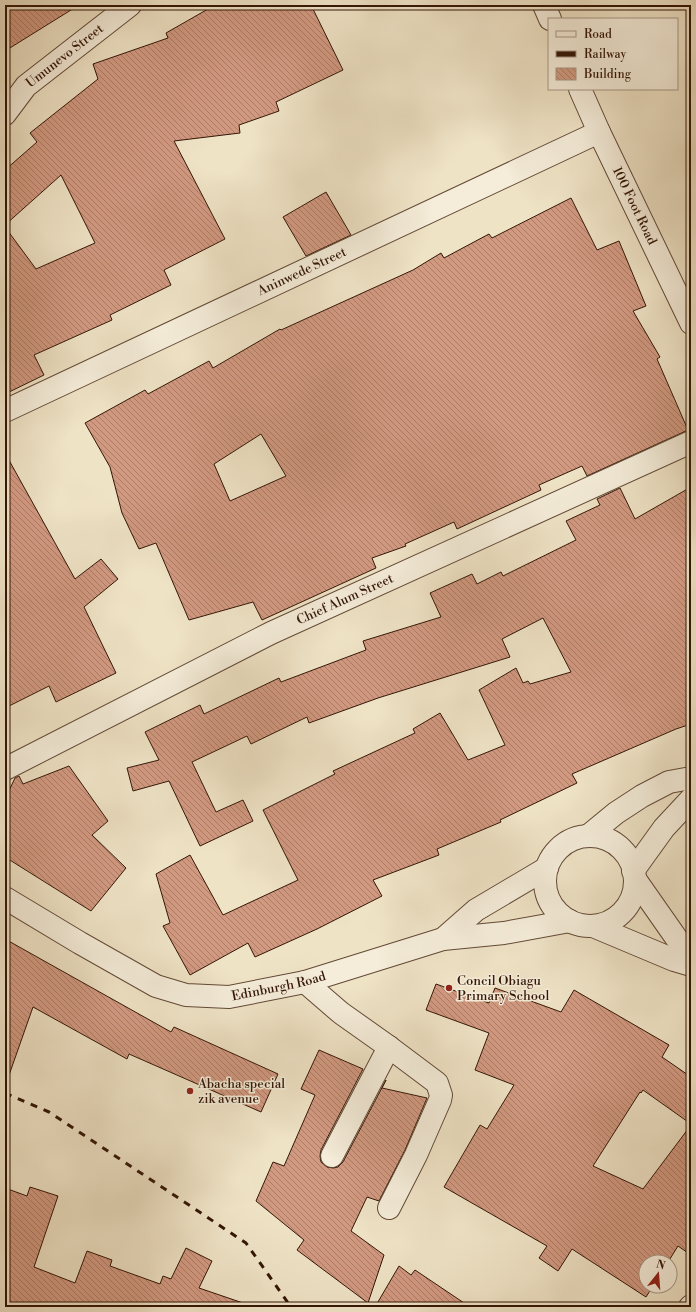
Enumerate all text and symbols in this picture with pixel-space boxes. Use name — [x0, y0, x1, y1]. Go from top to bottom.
legend — [548, 18, 678, 90]
street label: Umunevo Street — [23, 20, 107, 91]
text: Road — [584, 27, 612, 42]
text: Railway — [584, 47, 626, 62]
text: Building — [583, 67, 632, 82]
street label: 100 Foot Road — [609, 164, 660, 248]
street label: Aninwede Street — [254, 244, 349, 300]
street label: Chief Alum Street — [294, 570, 396, 628]
street label: Edinburgh Road — [230, 968, 328, 1004]
place label: Concil Obiagu Primary School — [457, 973, 549, 1004]
marker: Concil Obiagu Primary School — [444, 983, 454, 993]
place label: Abacha special zik avenue — [197, 1076, 285, 1107]
marker: Abacha special zik avenue — [185, 1086, 195, 1096]
north arrow — [638, 1254, 678, 1294]
text: N — [654, 1257, 667, 1273]

